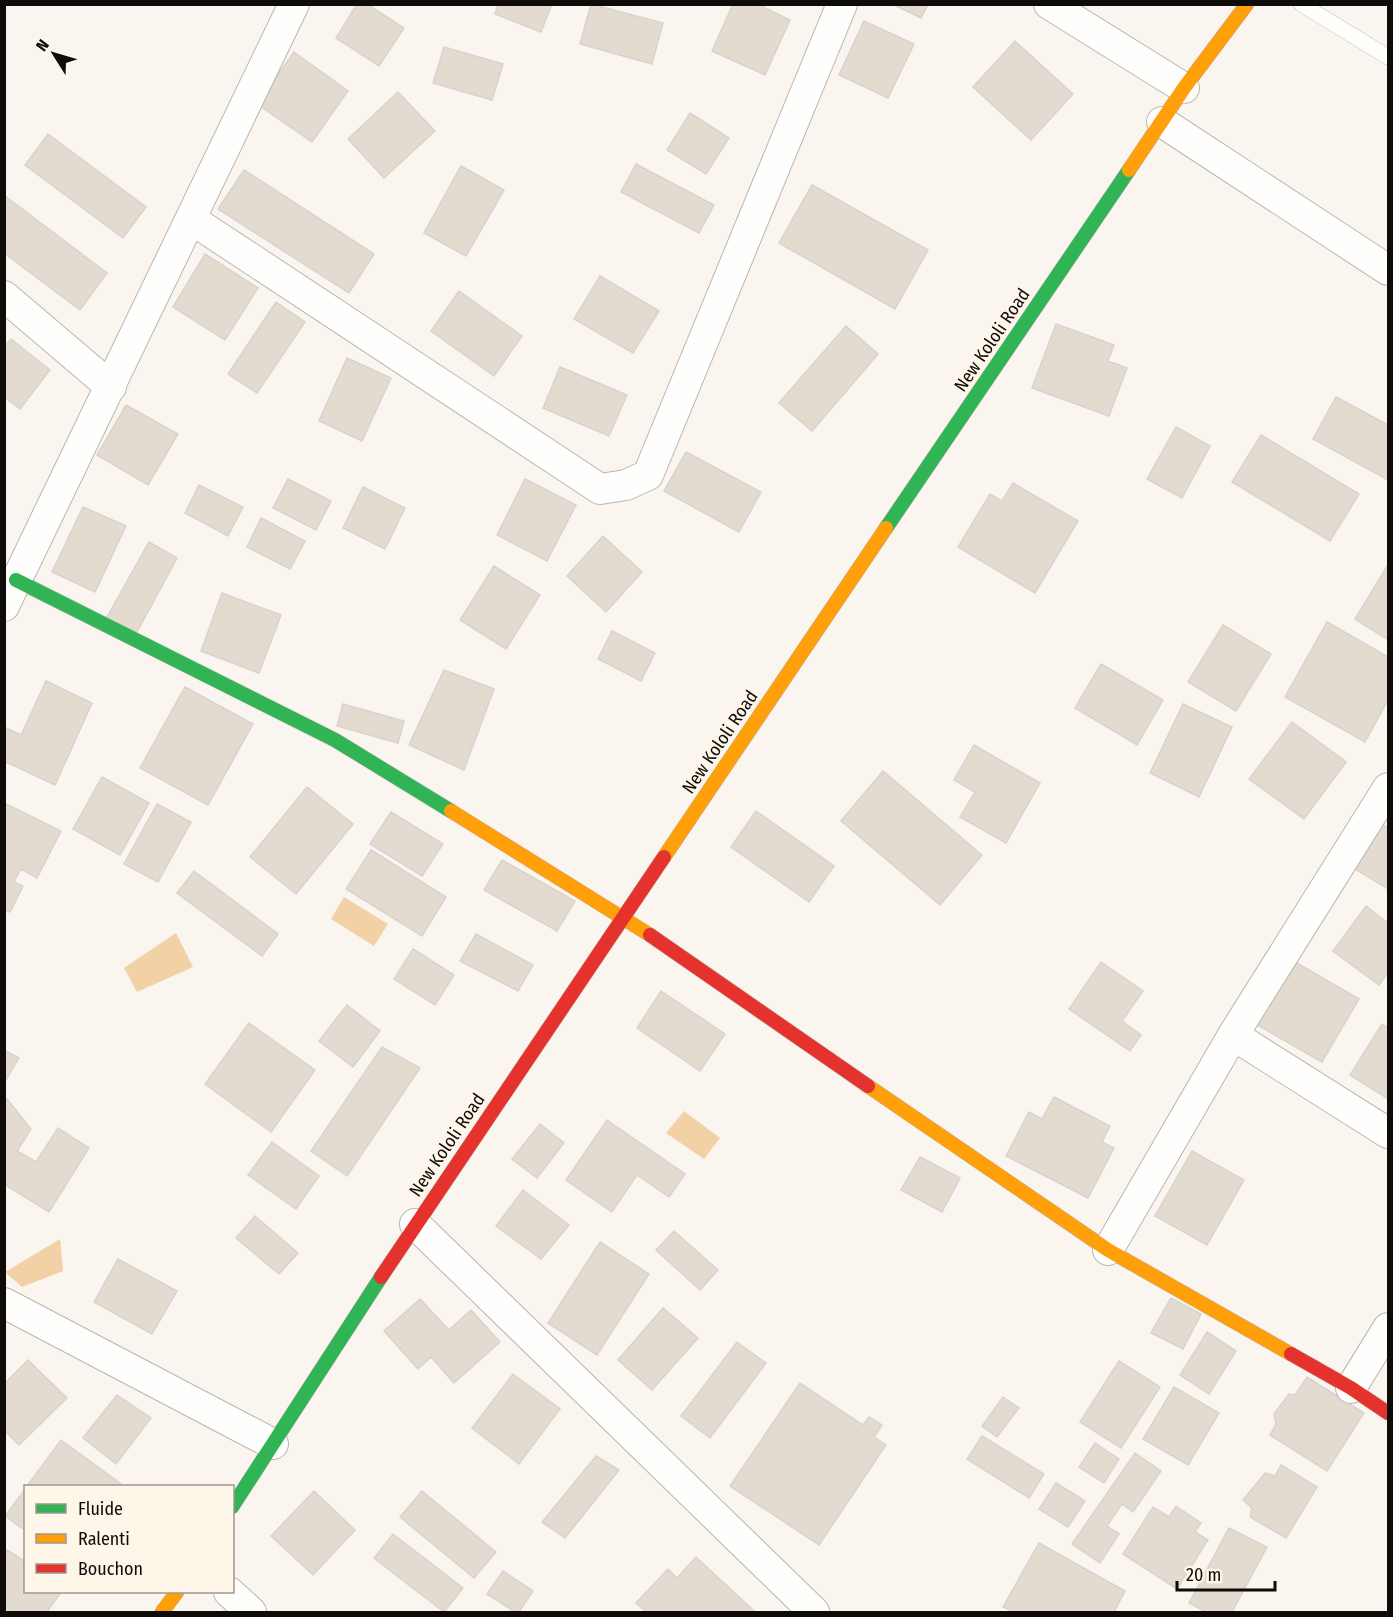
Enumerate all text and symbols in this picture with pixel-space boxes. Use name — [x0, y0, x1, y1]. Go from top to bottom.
north arrow — [24, 24, 84, 84]
text: N — [32, 36, 53, 55]
street label: New Kololi Road — [949, 284, 1035, 396]
street label: New Kololi Road — [677, 686, 763, 798]
street label: New Kololi Road — [404, 1089, 490, 1201]
legend — [24, 1485, 234, 1593]
text: Fluide — [78, 1498, 123, 1520]
text: Ralenti — [78, 1528, 130, 1550]
scale bar — [1177, 1554, 1274, 1592]
text: Bouchon — [78, 1558, 143, 1580]
text: 20 m — [1186, 1564, 1221, 1586]

